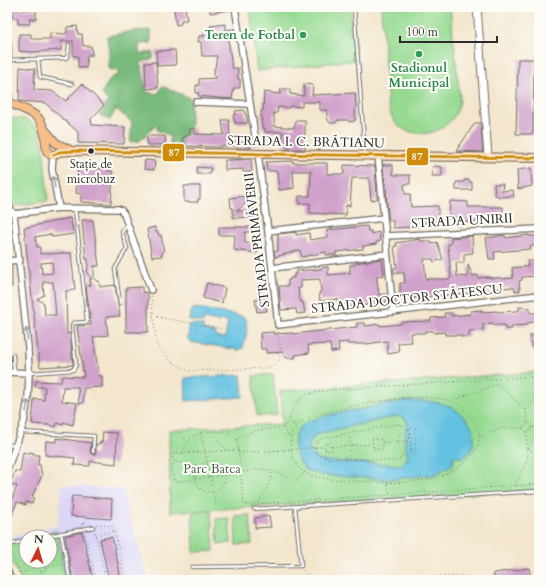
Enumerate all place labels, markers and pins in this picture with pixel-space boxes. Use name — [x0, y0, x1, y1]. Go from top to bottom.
place label: Teren de Fotbal — [204, 26, 295, 44]
marker: Teren de Fotbal — [298, 30, 308, 40]
marker: Stadionul Municipal — [414, 49, 424, 59]
place label: Stadionul Municipal — [389, 59, 450, 92]
marker: Stație de microbuz — [86, 146, 96, 156]
place label: Stație de microbuz — [67, 156, 116, 187]

